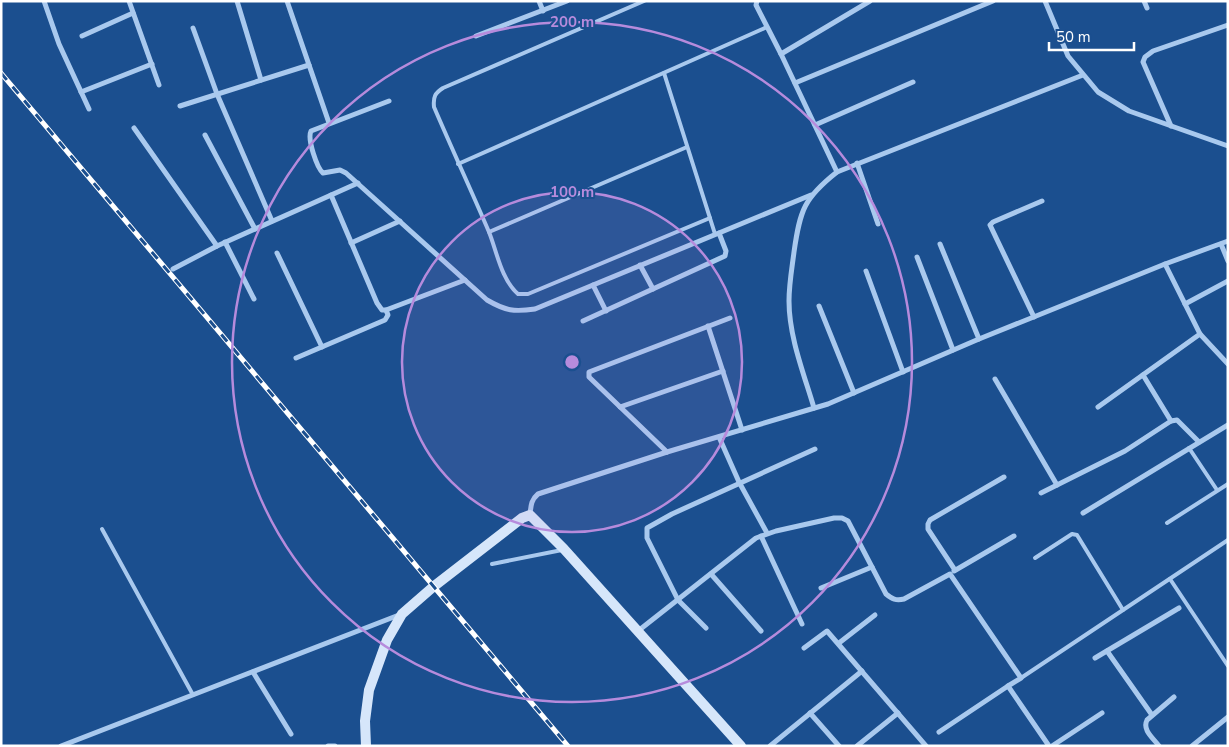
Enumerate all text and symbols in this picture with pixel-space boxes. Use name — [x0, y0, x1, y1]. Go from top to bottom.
text: 200 m — [550, 12, 594, 32]
scale bar — [1049, 20, 1134, 52]
text: 50 m — [1056, 27, 1091, 47]
text: 100 m — [550, 182, 594, 202]
centre of rings — [563, 353, 581, 371]

